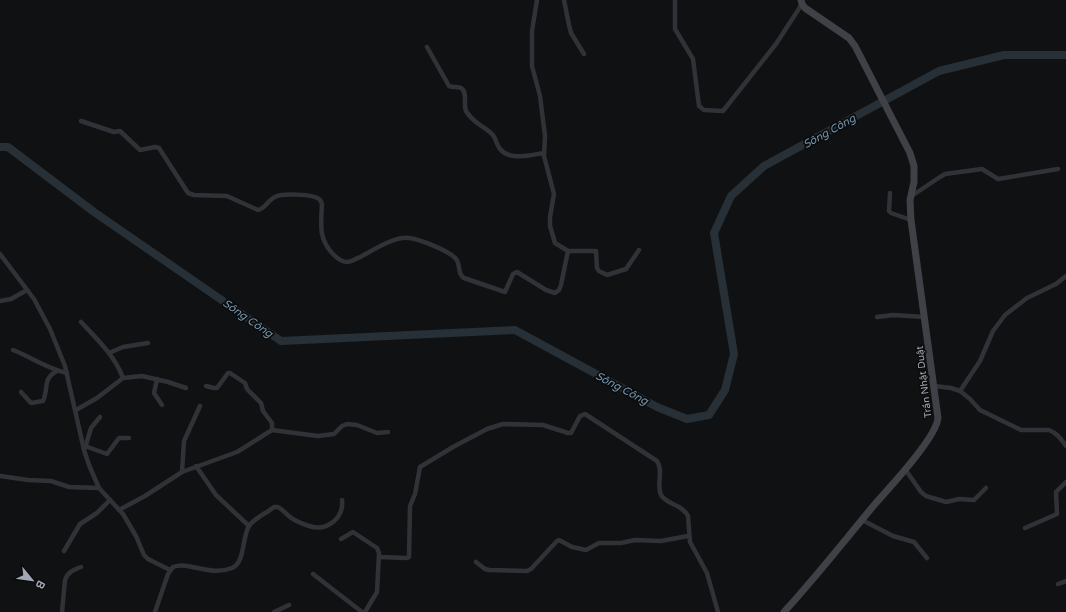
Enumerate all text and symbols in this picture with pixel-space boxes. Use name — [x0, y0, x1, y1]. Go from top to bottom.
water label: Sông Công — [801, 111, 859, 151]
water label: Sông Công — [220, 297, 276, 341]
street label: Trần Nhật Duật — [914, 345, 934, 419]
water label: Sông Công — [593, 369, 651, 408]
north arrow — [12, 560, 52, 600]
text: B — [33, 578, 48, 591]

